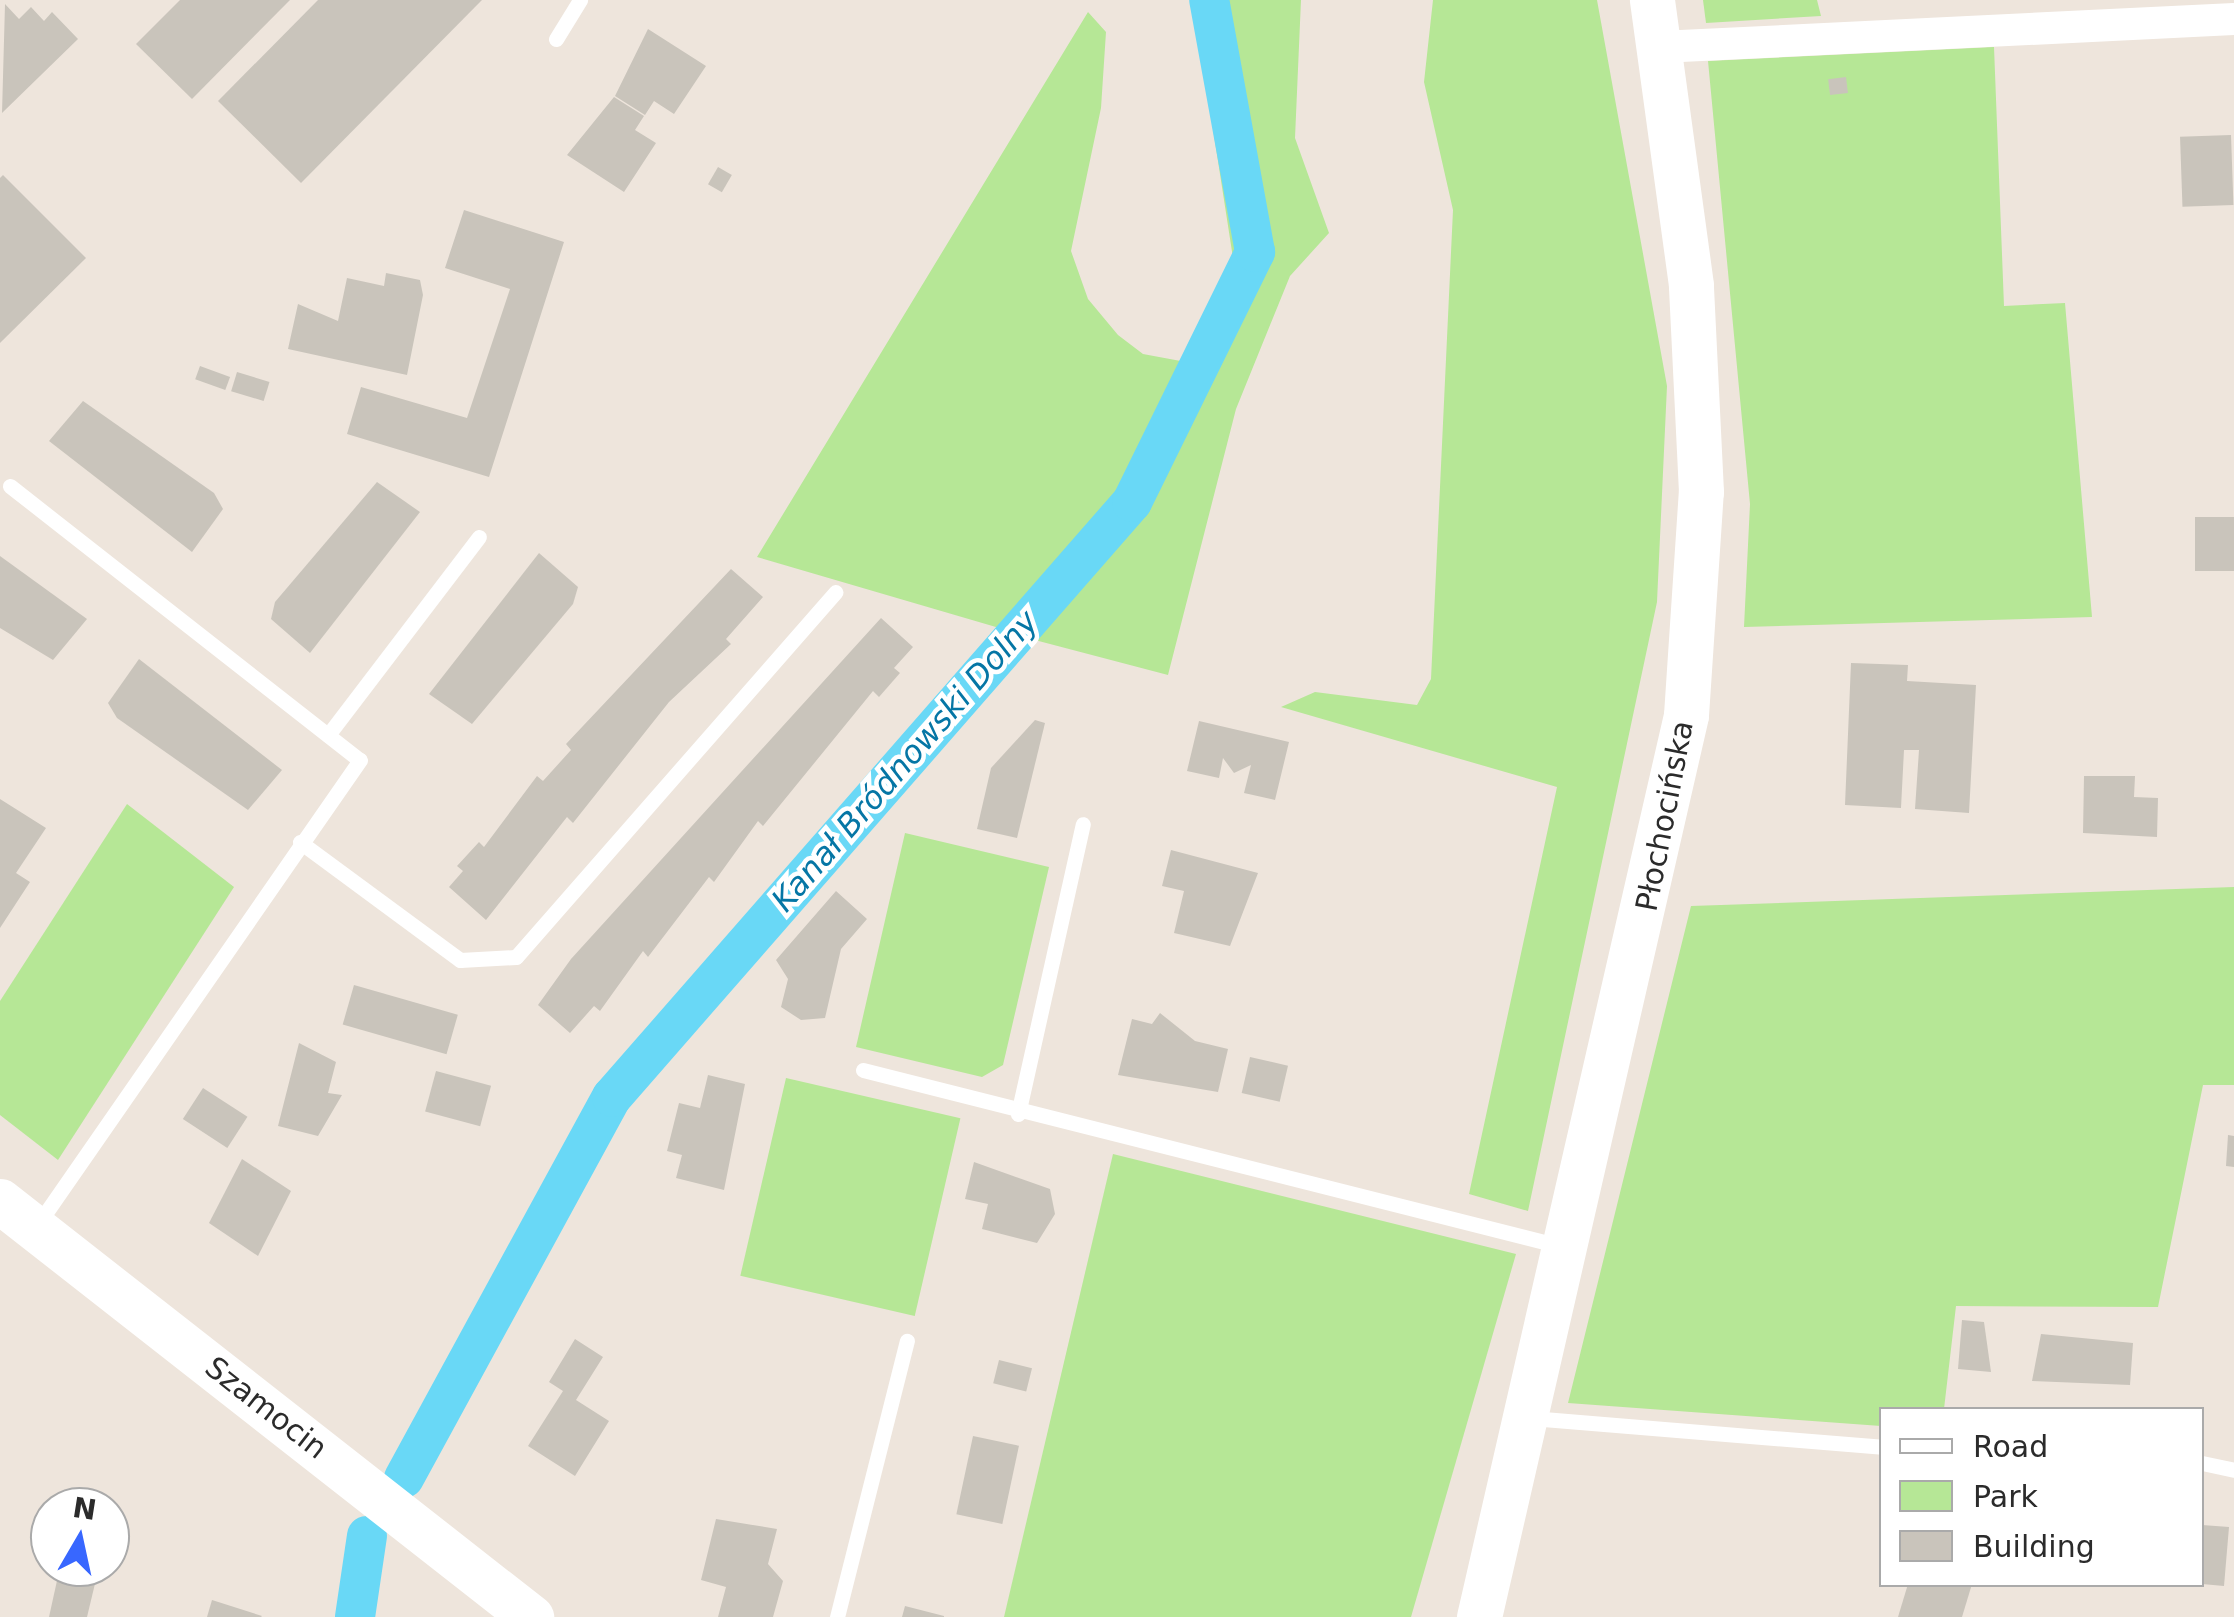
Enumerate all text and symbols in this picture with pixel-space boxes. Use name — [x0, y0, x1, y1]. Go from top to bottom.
water label: Kanał Bródnowski Dolny — [764, 603, 1046, 919]
street label: Płochocińska — [1629, 718, 1701, 914]
street label: Szamocin — [198, 1349, 334, 1467]
legend — [1879, 1407, 2204, 1587]
text: Road — [1973, 1429, 2048, 1464]
text: Park — [1973, 1479, 2038, 1514]
north arrow — [30, 1487, 130, 1587]
text: N — [70, 1491, 99, 1527]
text: Building — [1973, 1529, 2095, 1564]

